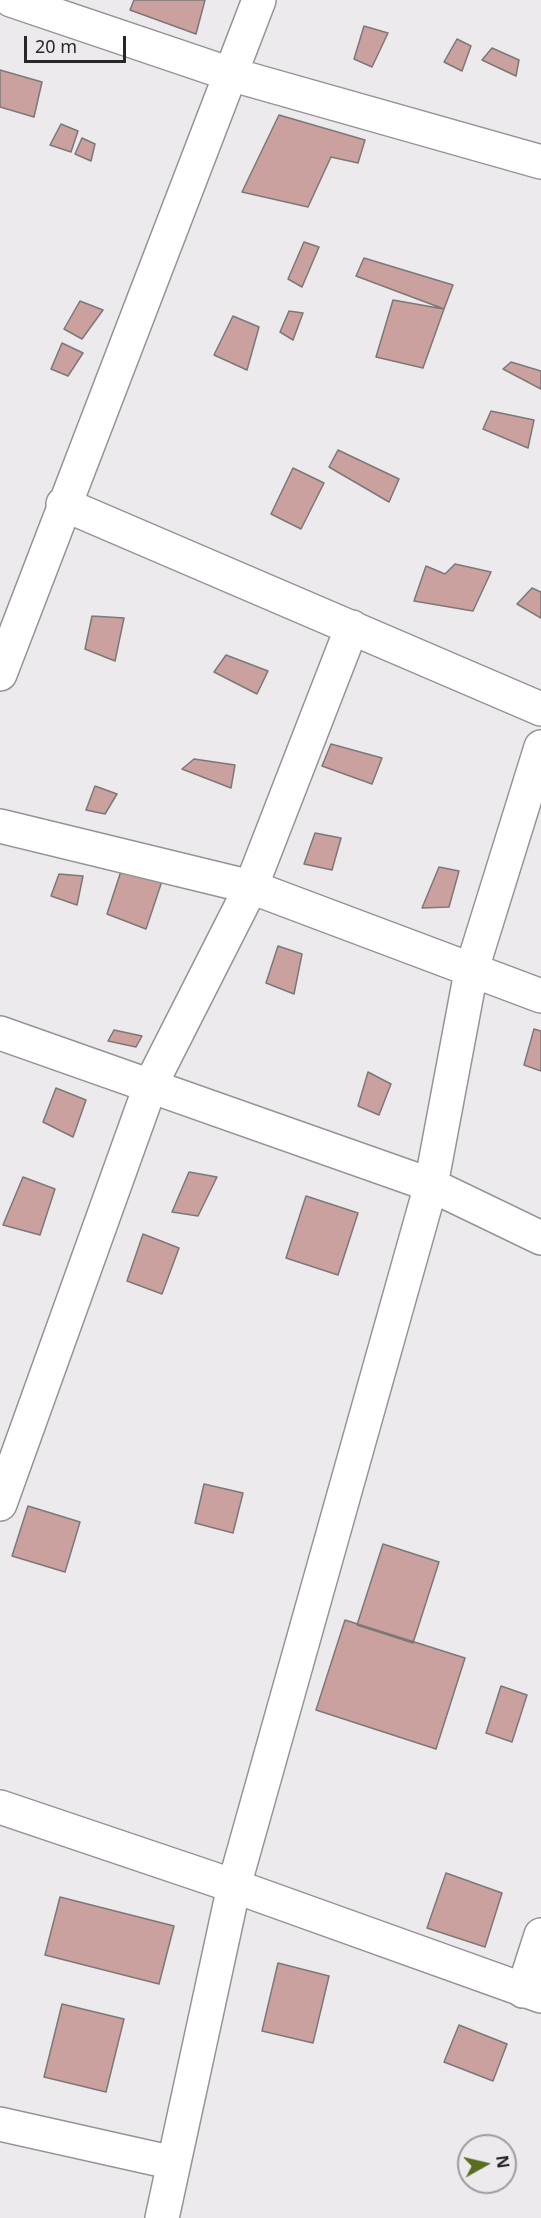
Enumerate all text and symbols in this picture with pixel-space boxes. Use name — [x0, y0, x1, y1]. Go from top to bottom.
scale bar — [27, 24, 129, 62]
text: 20 m — [35, 34, 77, 58]
north arrow — [457, 2134, 517, 2194]
text: N — [491, 2154, 515, 2170]

